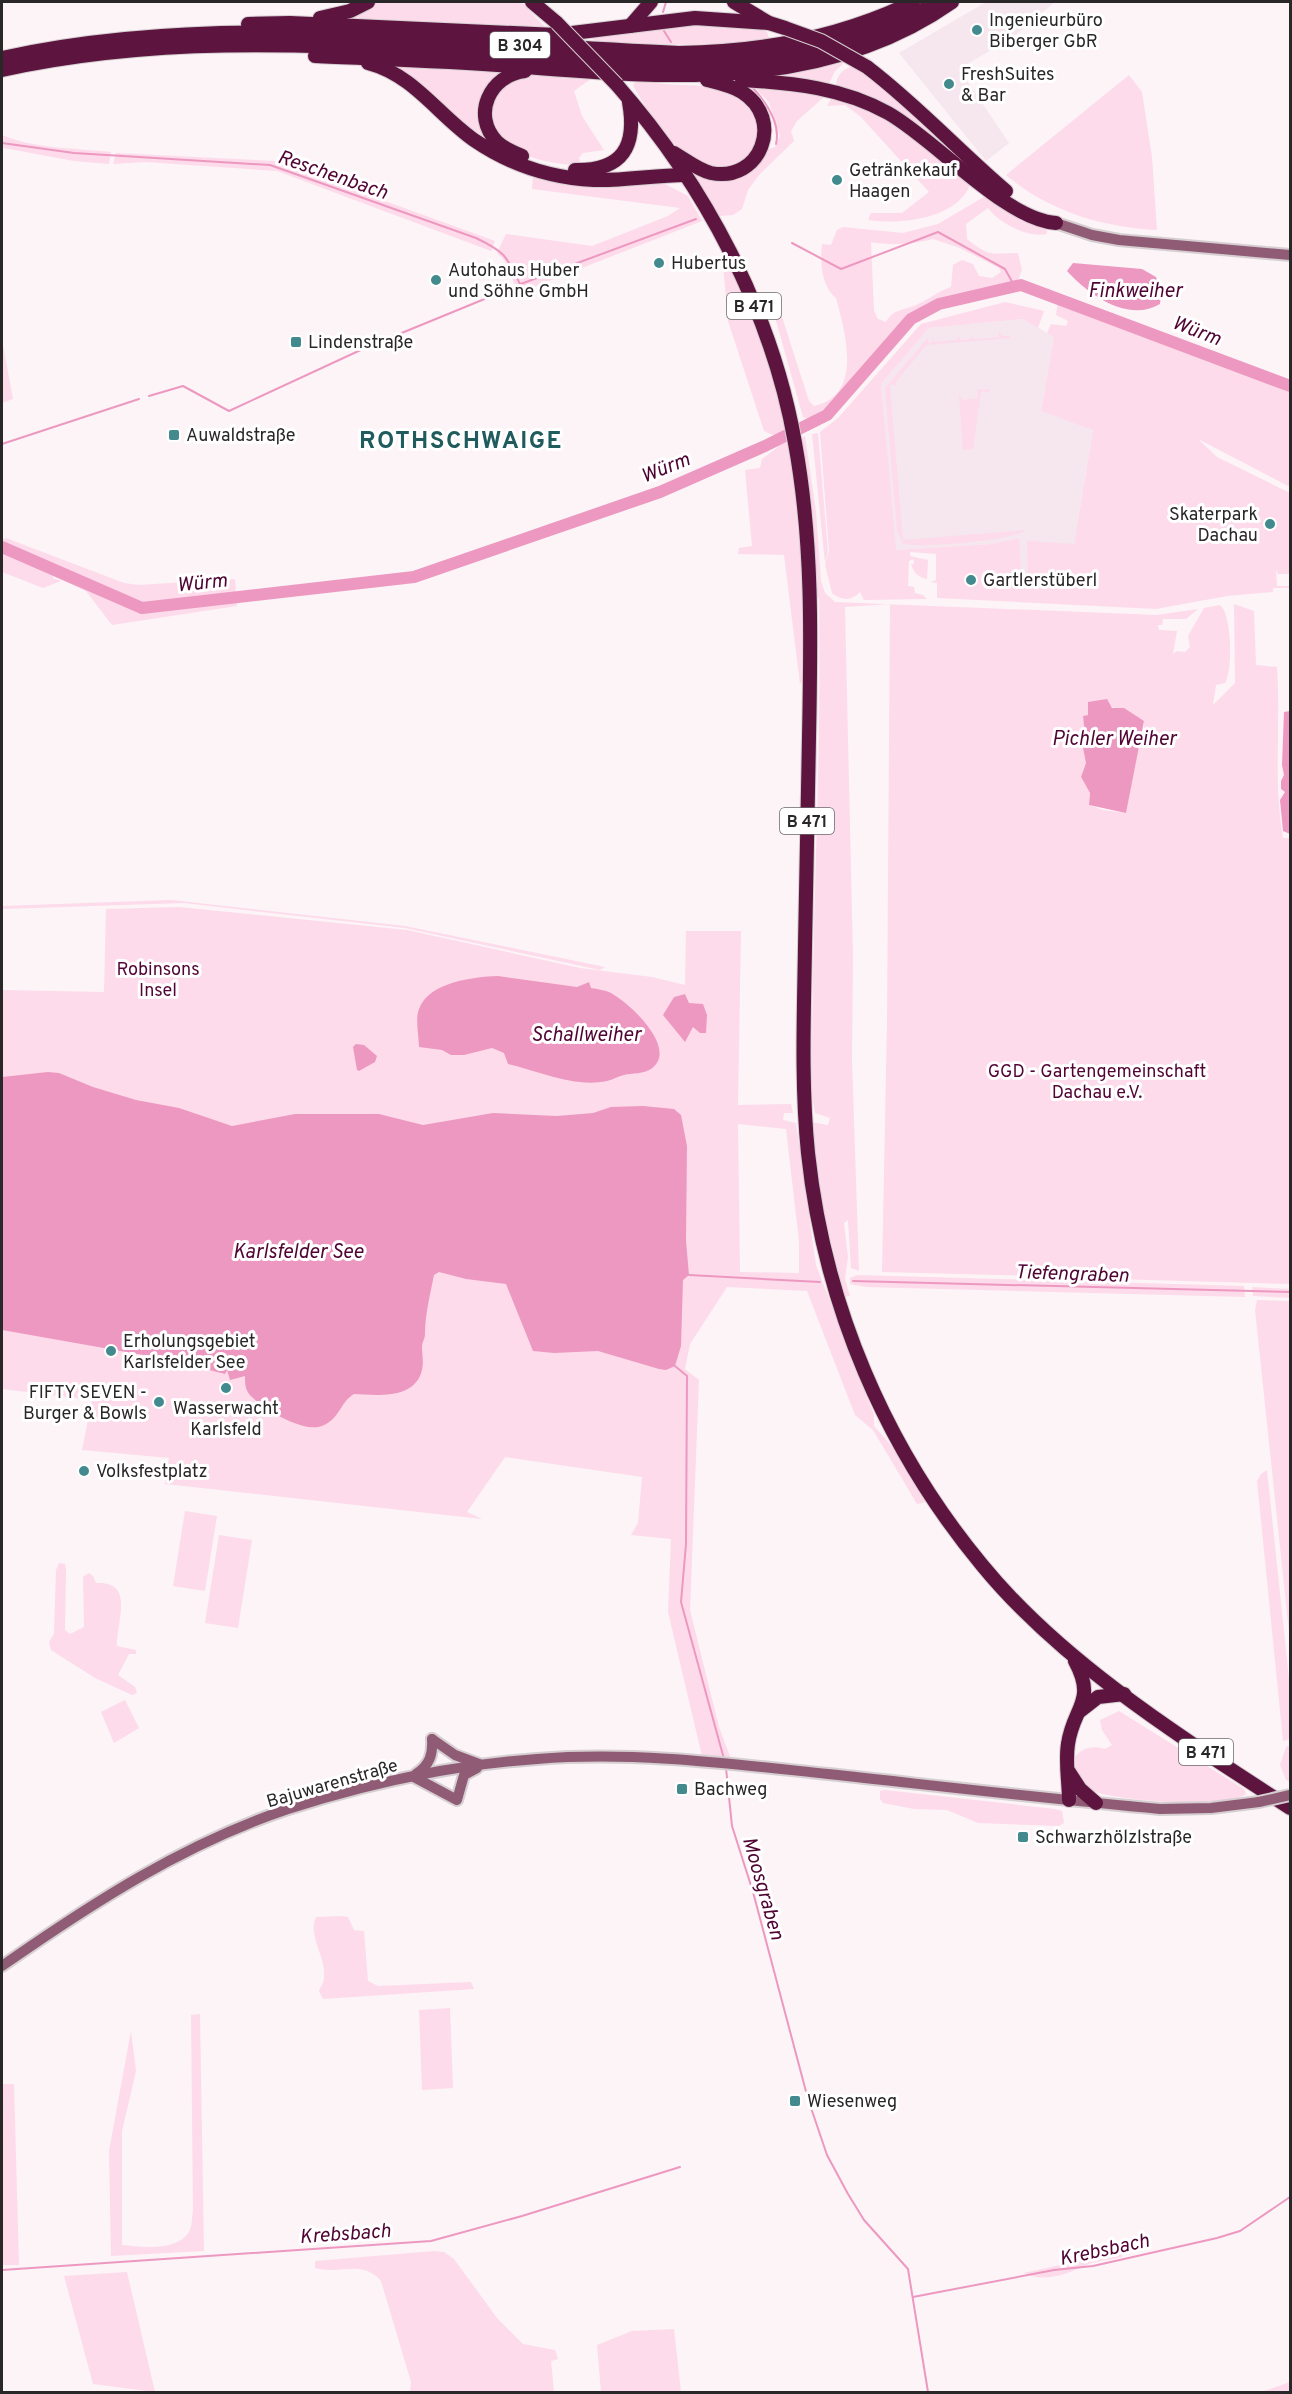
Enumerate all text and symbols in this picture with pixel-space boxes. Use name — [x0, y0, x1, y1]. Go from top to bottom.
place label: Ingenieurbüro Biberger GbR — [989, 10, 1103, 54]
marker: Ingenieurbüro Biberger GbR — [970, 23, 984, 37]
road number: B 304 — [490, 32, 550, 58]
place label: FreshSuites & Bar — [961, 64, 1054, 108]
marker: FreshSuites & Bar — [942, 77, 956, 91]
water label: Reschenbach — [274, 145, 391, 207]
place label: Getränkekauf Haagen — [849, 160, 957, 204]
marker: Getränkekauf Haagen — [830, 173, 844, 187]
place label: Hubertus — [671, 253, 746, 276]
marker: Hubertus — [652, 256, 666, 270]
place label: Autohaus Huber und Söhne GmbH — [448, 260, 589, 304]
marker: Autohaus Huber und Söhne GmbH — [429, 273, 443, 287]
water label: Finkweiher — [1088, 279, 1183, 305]
road number: B 471 — [727, 293, 781, 319]
water label: Würm — [1168, 311, 1225, 353]
place label: Lindenstraße — [308, 332, 413, 355]
marker: Lindenstraße — [289, 335, 303, 349]
place label: Auwaldstraße — [186, 425, 295, 448]
district label: ROTHSCHWAIGE — [359, 427, 563, 457]
marker: Auwaldstraße — [167, 428, 181, 442]
water label: Würm — [637, 447, 695, 490]
place label: Skaterpark Dachau — [1169, 504, 1258, 548]
marker: Skaterpark Dachau — [1263, 517, 1277, 531]
water label: Würm — [176, 568, 229, 600]
place label: Gartlerstüberl — [983, 570, 1097, 593]
marker: Gartlerstüberl — [964, 573, 978, 587]
water label: Pichler Weiher — [1052, 727, 1178, 753]
road number: B 471 — [780, 808, 834, 834]
park label: Robinsons Insel — [116, 959, 200, 1003]
water label: Schallweiher — [531, 1023, 642, 1049]
park label: GGD - Gartengemeinschaft Dachau e.V. — [988, 1061, 1206, 1105]
water label: Karlsfelder See — [233, 1240, 364, 1266]
water label: Tiefengraben — [1014, 1260, 1129, 1290]
place label: Erholungsgebiet Karlsfelder See — [123, 1331, 256, 1375]
marker: Erholungsgebiet Karlsfelder See — [104, 1344, 118, 1358]
marker: Wasserwacht Karlsfeld — [219, 1381, 233, 1395]
place label: FIFTY SEVEN - Burger & Bowls — [23, 1382, 147, 1426]
marker: FIFTY SEVEN - Burger & Bowls — [152, 1395, 166, 1409]
place label: Wasserwacht Karlsfeld — [173, 1398, 279, 1442]
place label: Volksfestplatz — [96, 1461, 207, 1484]
marker: Volksfestplatz — [77, 1464, 91, 1478]
road number: B 471 — [1179, 1739, 1233, 1765]
street label: Bajuwarenstraße — [264, 1755, 401, 1814]
place label: Bachweg — [694, 1779, 768, 1802]
marker: Bachweg — [675, 1782, 689, 1796]
place label: Schwarzhölzlstraße — [1035, 1827, 1192, 1850]
marker: Schwarzhölzlstraße — [1016, 1830, 1030, 1844]
water label: Moosgraben — [735, 1834, 789, 1943]
place label: Wiesenweg — [807, 2091, 897, 2114]
marker: Wiesenweg — [788, 2094, 802, 2108]
water label: Krebsbach — [299, 2219, 392, 2251]
water label: Krebsbach — [1057, 2229, 1152, 2273]

